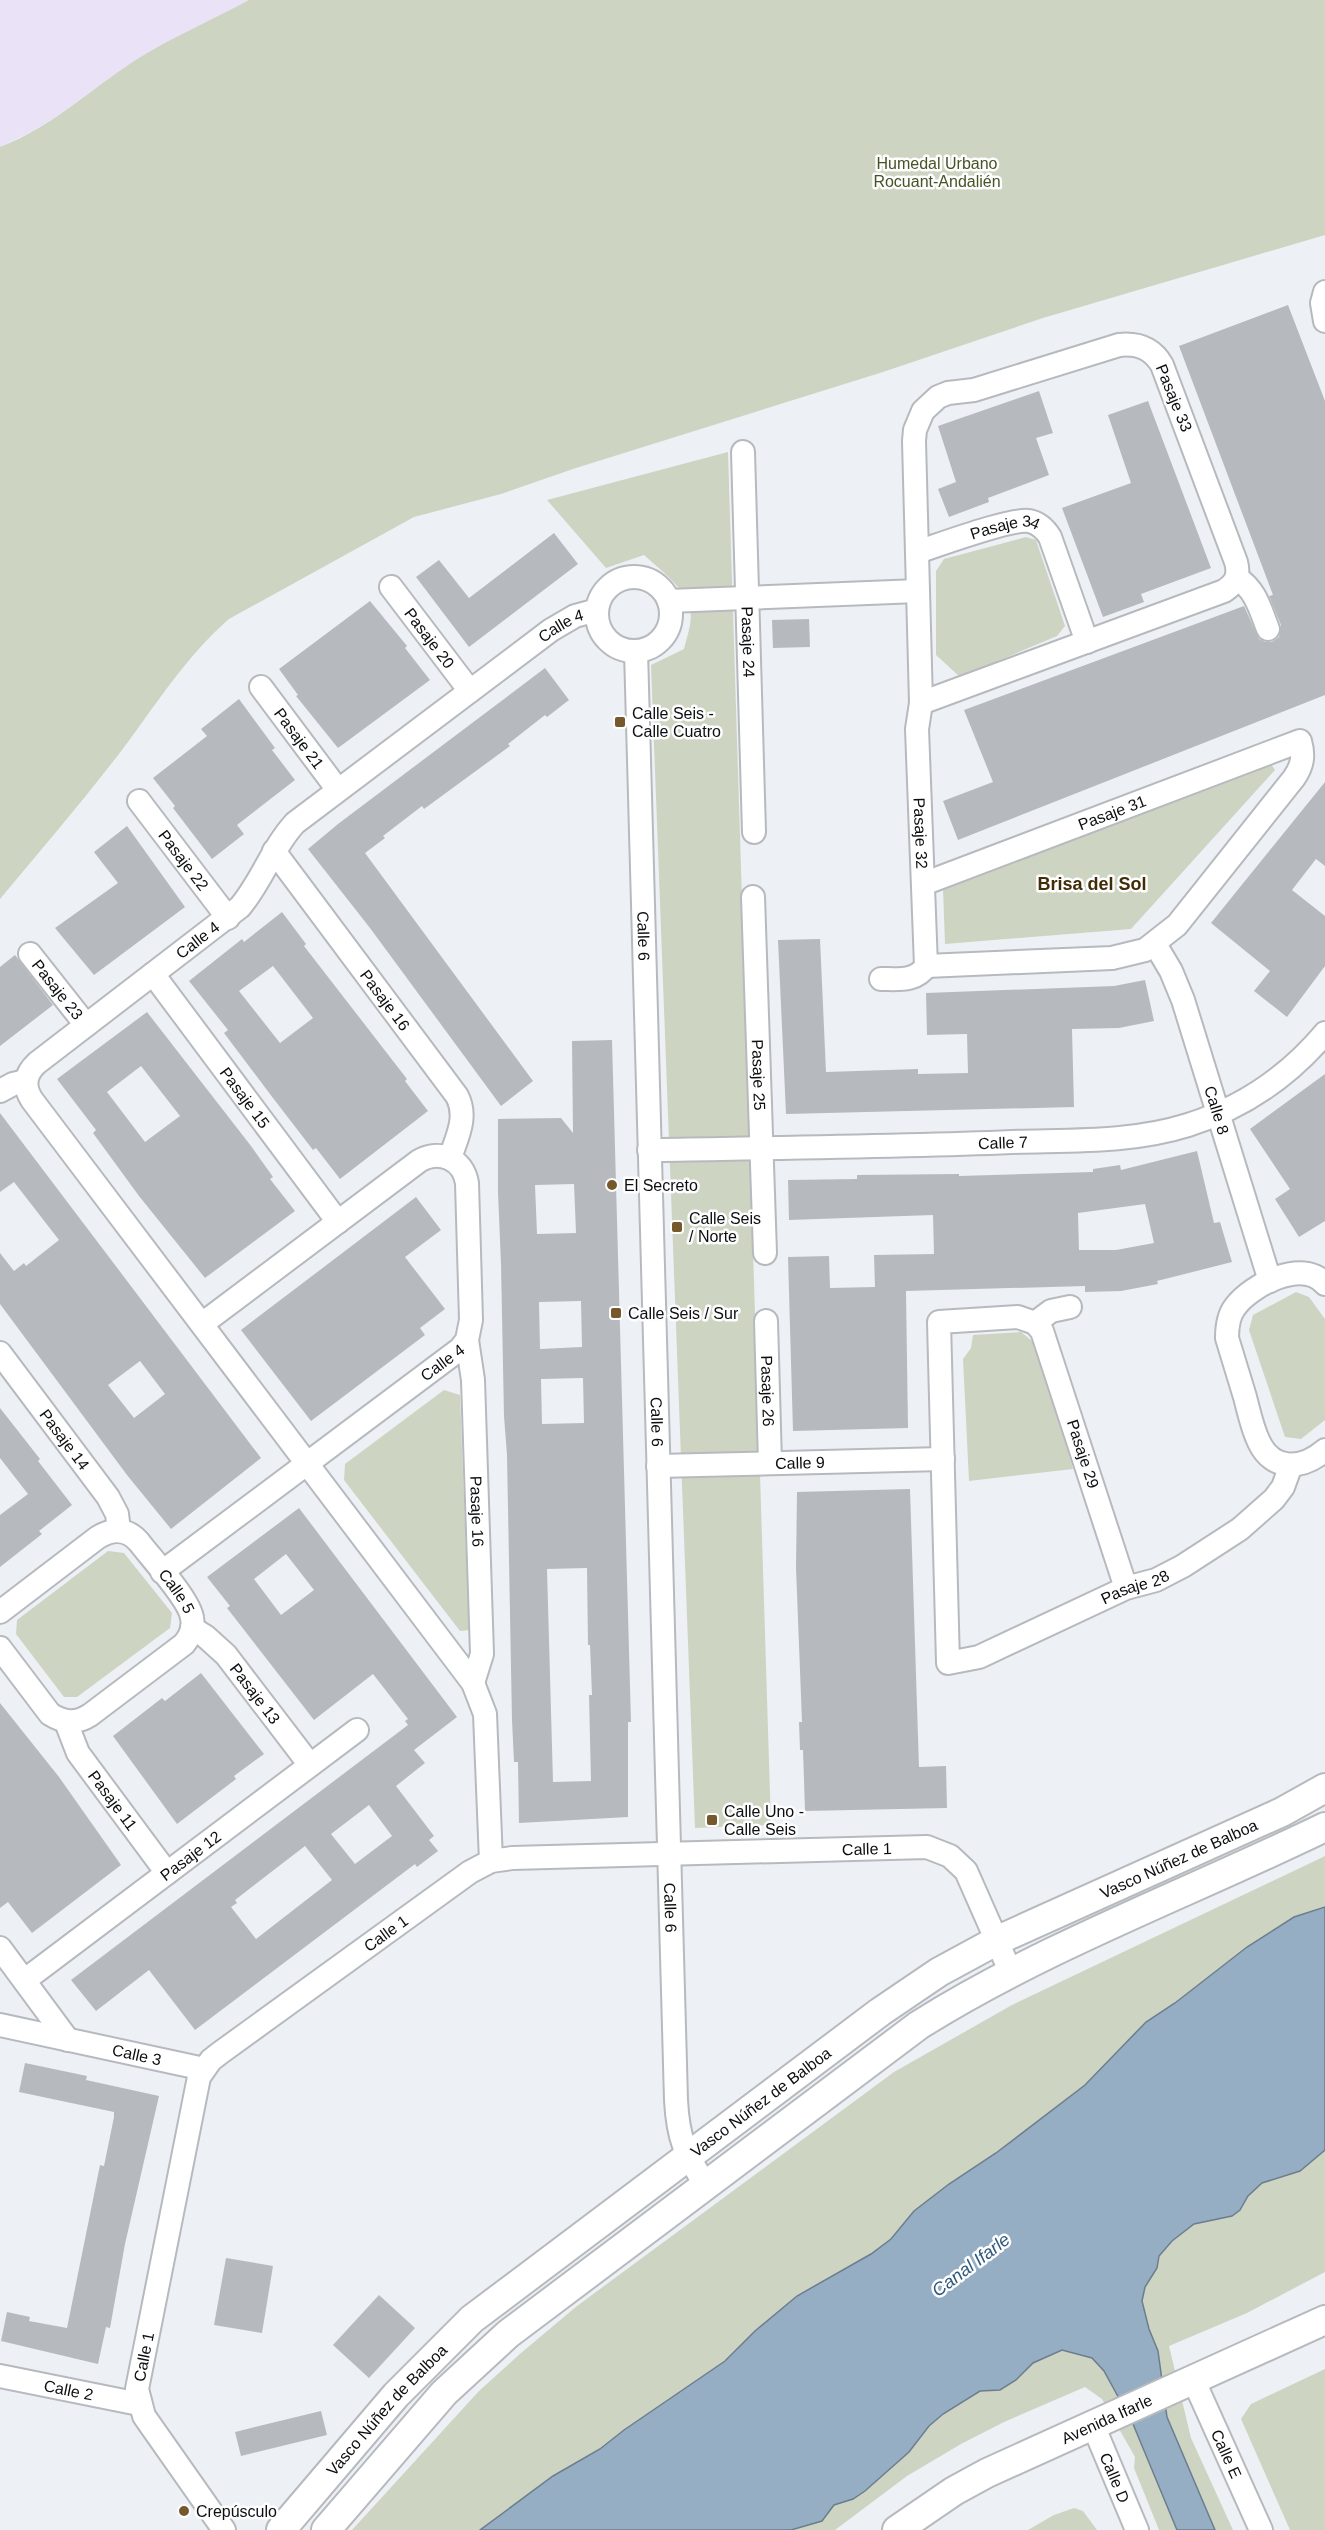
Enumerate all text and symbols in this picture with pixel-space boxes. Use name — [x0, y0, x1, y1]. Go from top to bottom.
park label: Humedal Urbano Rocuant-Andalién — [873, 155, 1001, 190]
street label: Pasaje 33 — [1153, 362, 1195, 434]
street label: Pasaje 34 — [968, 512, 1043, 542]
street label: Pasaje 20 — [401, 604, 458, 672]
street label: Calle 4 — [535, 606, 585, 645]
street label: Pasaje 24 — [739, 606, 758, 678]
street label: Pasaje 21 — [271, 705, 328, 772]
place label: Calle Seis - Calle Cuatro — [632, 705, 721, 740]
marker: Calle Seis - Calle Cuatro — [613, 715, 627, 729]
street label: Pasaje 31 — [1076, 792, 1148, 833]
street label: Pasaje 32 — [911, 797, 931, 869]
street label: Pasaje 22 — [155, 826, 212, 893]
district label: Brisa del Sol — [1037, 874, 1147, 894]
street label: Calle 6 — [635, 911, 653, 961]
street label: Calle 4 — [172, 918, 222, 962]
street label: Pasaje 23 — [29, 956, 87, 1023]
street label: Pasaje 16 — [357, 966, 413, 1034]
street label: Pasaje 25 — [749, 1039, 769, 1111]
street label: Pasaje 15 — [217, 1064, 273, 1131]
street label: Calle 8 — [1202, 1084, 1233, 1136]
street label: Calle 7 — [978, 1133, 1028, 1152]
place label: El Secreto — [624, 1177, 698, 1194]
marker: El Secreto — [605, 1178, 619, 1192]
place label: Calle Seis / Norte — [689, 1210, 761, 1245]
marker: Calle Seis / Norte — [670, 1220, 684, 1234]
place label: Calle Seis / Sur — [628, 1305, 739, 1322]
marker: Calle Seis / Sur — [609, 1306, 623, 1320]
street label: Calle 4 — [417, 1341, 467, 1384]
street label: Pasaje 26 — [758, 1355, 777, 1427]
street label: Calle 6 — [648, 1397, 666, 1447]
street label: Pasaje 14 — [37, 1406, 93, 1473]
street label: Pasaje 29 — [1064, 1418, 1102, 1491]
street label: Calle 9 — [775, 1453, 825, 1472]
street label: Pasaje 16 — [468, 1476, 487, 1547]
street label: Calle 5 — [156, 1565, 198, 1616]
street label: Pasaje 28 — [1098, 1566, 1172, 1607]
street label: Pasaje 13 — [227, 1660, 284, 1727]
street label: Pasaje 11 — [85, 1767, 141, 1833]
place label: Calle Uno - Calle Seis — [724, 1803, 804, 1838]
marker: Calle Uno - Calle Seis — [705, 1813, 719, 1827]
street label: Vasco Núñez de Balboa — [1097, 1816, 1260, 1901]
street label: Pasaje 12 — [157, 1827, 224, 1884]
street label: Calle 1 — [842, 1839, 892, 1858]
street label: Calle 6 — [662, 1882, 680, 1933]
street label: Calle 1 — [360, 1911, 411, 1955]
street label: Calle 3 — [111, 2041, 163, 2068]
street label: Vasco Núñez de Balboa — [687, 2044, 834, 2160]
water label: Canal Ifarle — [928, 2229, 1014, 2301]
street label: Calle 1 — [130, 2331, 157, 2383]
street label: Vasco Núñez de Balboa — [323, 2341, 450, 2479]
street label: Calle 2 — [43, 2377, 95, 2403]
street label: Avenida Ifarle — [1059, 2391, 1155, 2447]
street label: Calle E — [1208, 2427, 1245, 2481]
street label: Calle D — [1097, 2450, 1133, 2505]
place label: Crepúsculo — [196, 2503, 277, 2520]
marker: Crepúsculo — [177, 2504, 191, 2518]

